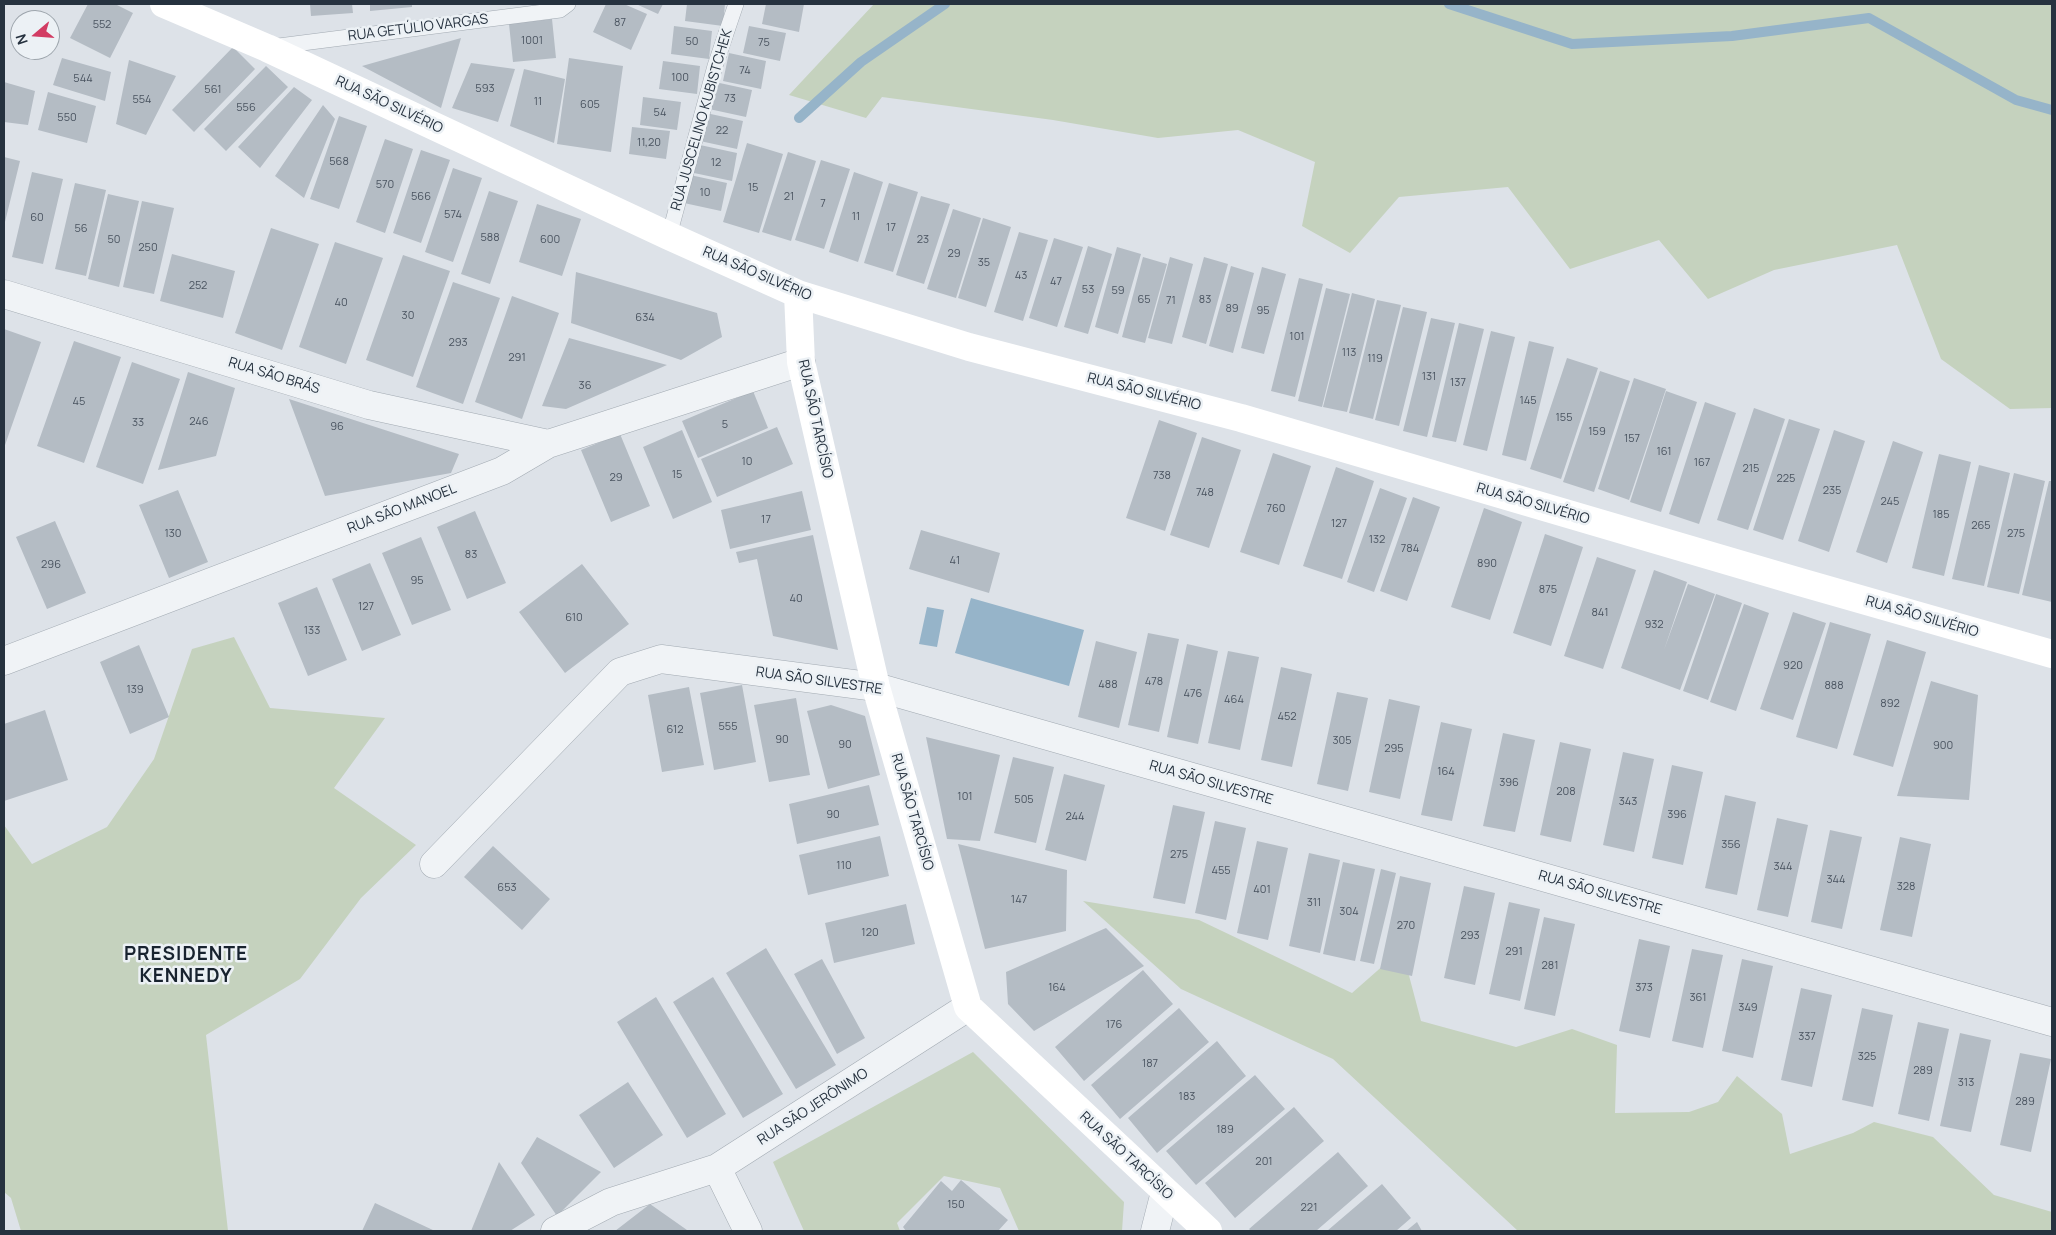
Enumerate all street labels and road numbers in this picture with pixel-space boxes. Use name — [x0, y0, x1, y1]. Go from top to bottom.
street label: RUA GETÚLIO VARGAS — [347, 11, 489, 45]
street label: RUA JUSCELINO KUBISTCHEK — [668, 27, 736, 213]
street label: RUA SÃO SILVÉRIO — [333, 73, 445, 137]
street label: RUA SÃO SILVÉRIO — [700, 243, 814, 305]
street label: RUA SÃO BRÁS — [226, 354, 322, 398]
street label: RUA SÃO TARCÍSIO — [794, 358, 836, 480]
street label: RUA SÃO SILVÉRIO — [1085, 370, 1203, 414]
street label: RUA SÃO MANOEL — [345, 480, 459, 538]
street label: RUA SÃO SILVÉRIO — [1475, 480, 1591, 528]
street label: RUA SÃO SILVÉRIO — [1864, 593, 1980, 641]
street label: RUA SÃO SILVESTRE — [755, 664, 883, 698]
street label: RUA SÃO TARCÍSIO — [887, 752, 937, 872]
street label: RUA SÃO SILVESTRE — [1147, 757, 1275, 809]
street label: RUA SÃO SILVESTRE — [1536, 867, 1664, 919]
street label: RUA SÃO JERÔNIMO — [755, 1065, 871, 1149]
street label: RUA SÃO TARCÍSIO — [1076, 1109, 1176, 1203]

